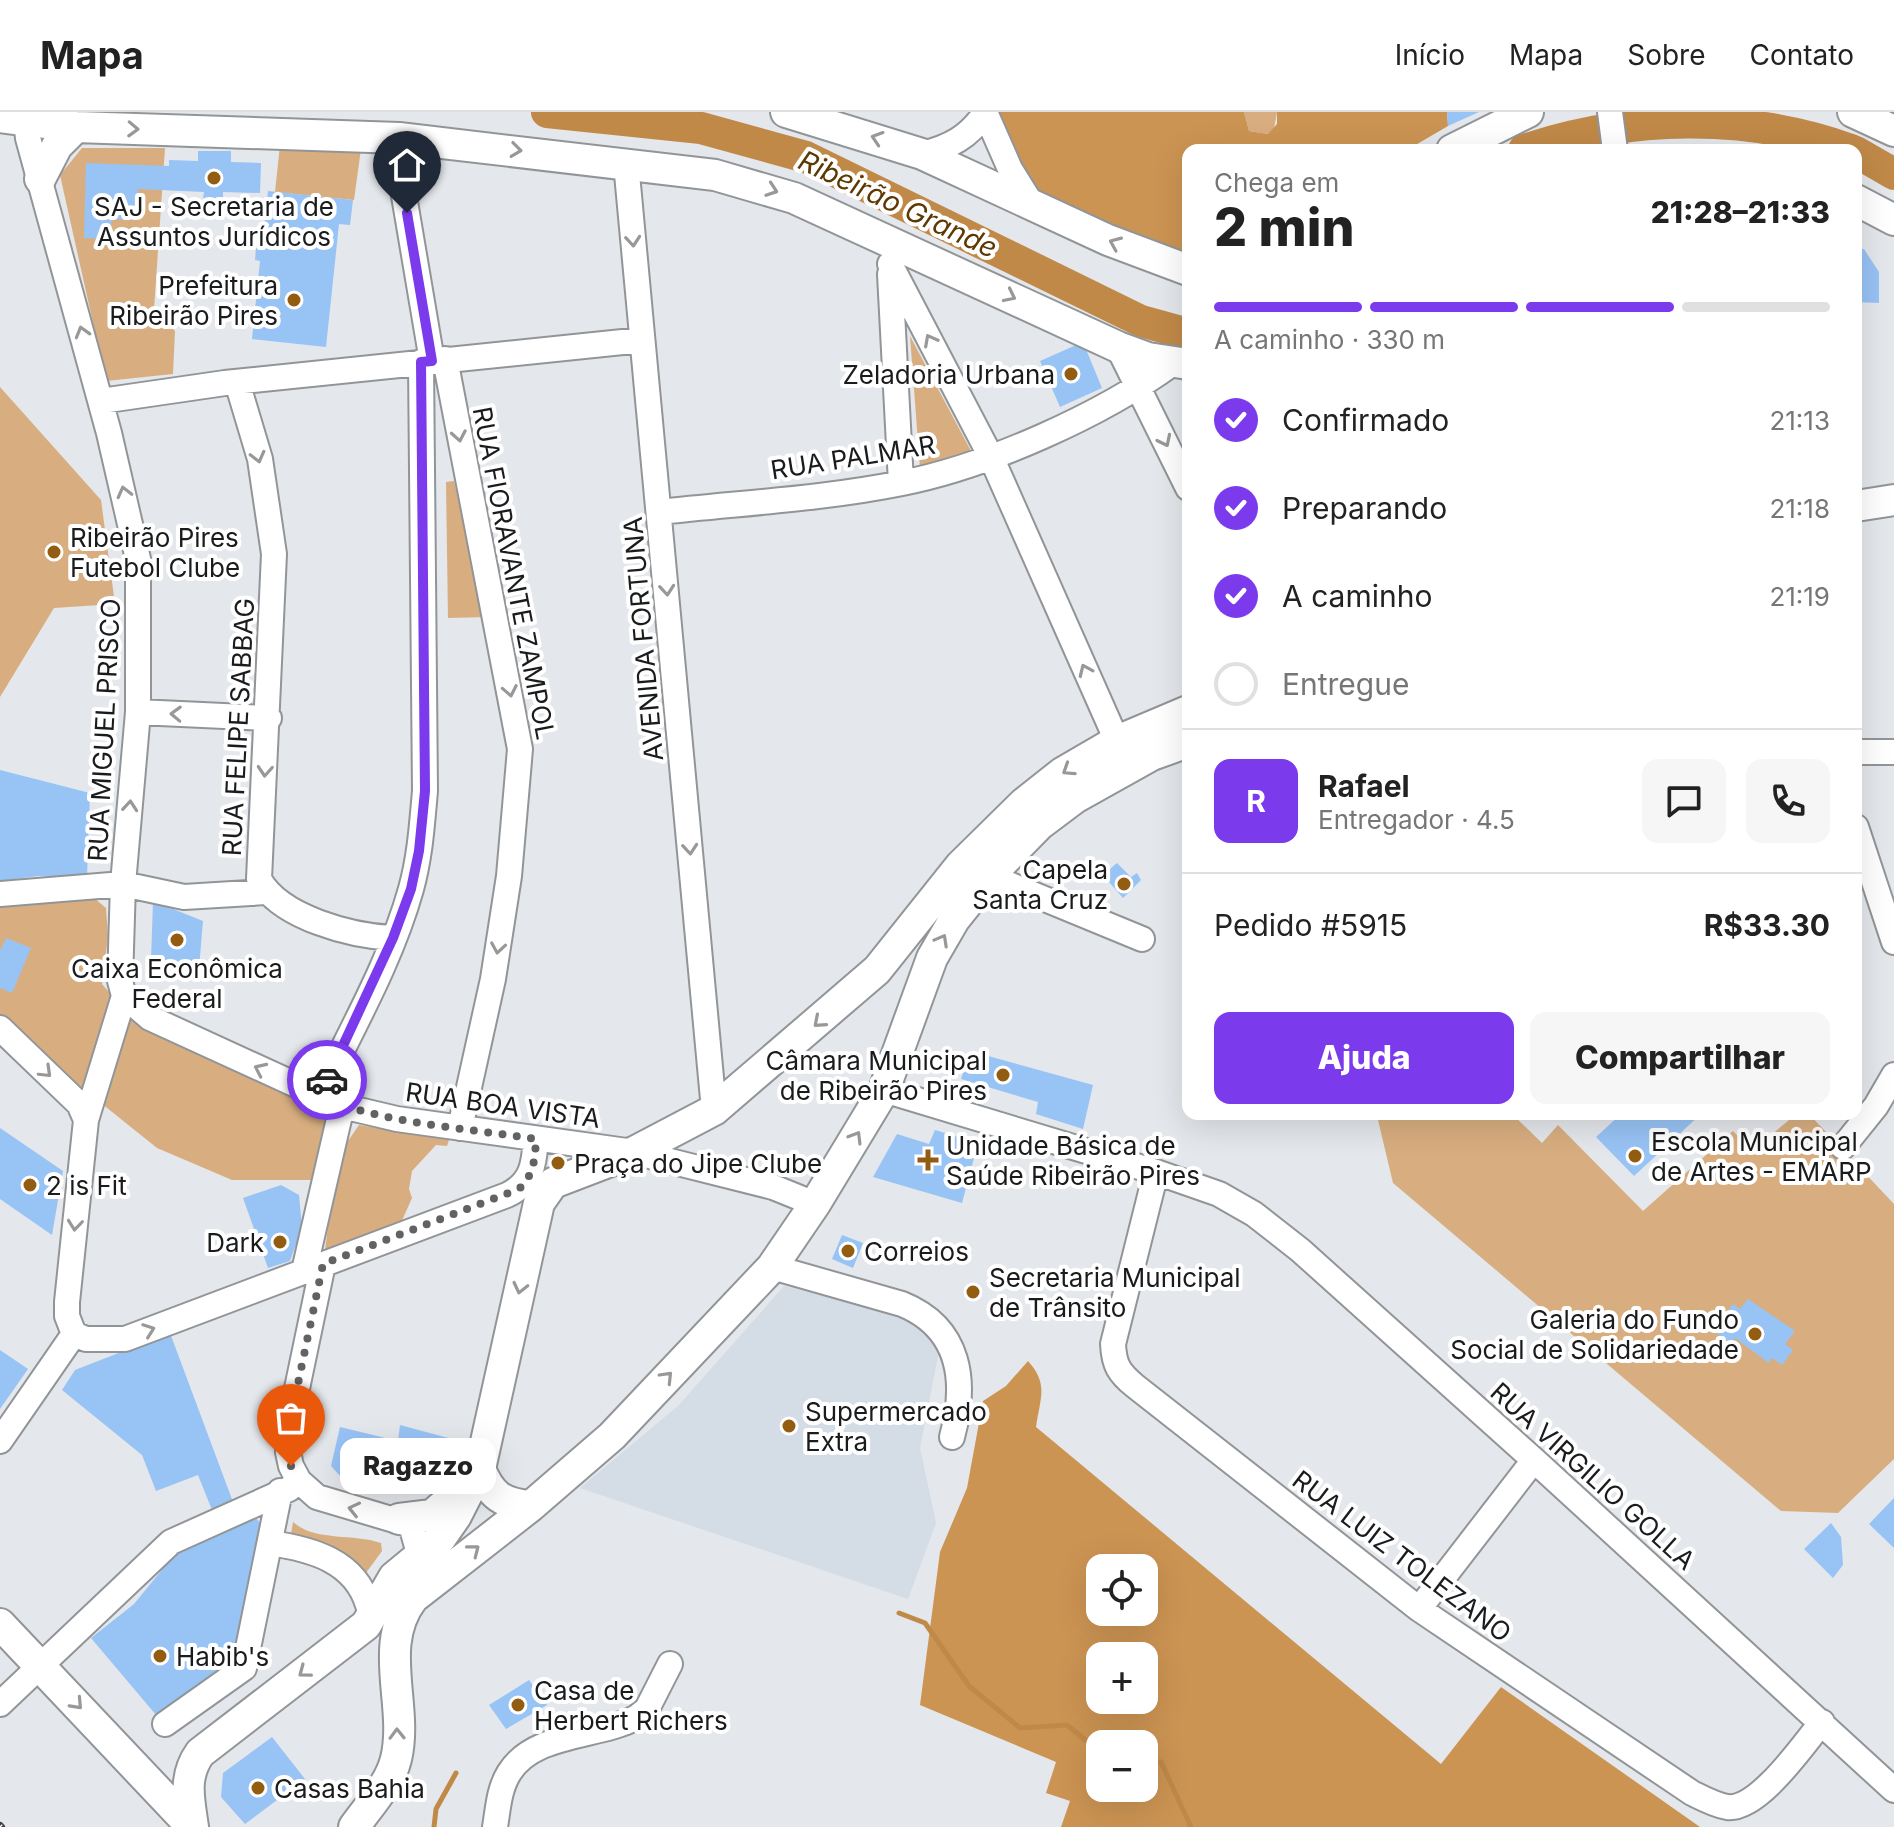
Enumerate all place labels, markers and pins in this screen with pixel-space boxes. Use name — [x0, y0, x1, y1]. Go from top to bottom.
pin — [373, 131, 441, 213]
marker: SAJ - Secretaria de Assuntos Jurídicos — [205, 169, 223, 187]
place label: SAJ - Secretaria de Assuntos Jurídicos — [94, 191, 334, 252]
place label: Prefeitura Ribeirão Pires — [109, 270, 278, 331]
marker: Prefeitura Ribeirão Pires — [285, 291, 303, 309]
place label: Zeladoria Urbana — [842, 359, 1055, 390]
marker: Zeladoria Urbana — [1062, 365, 1080, 383]
place label: Ribeirão Pires Futebol Clube — [70, 522, 240, 583]
marker: Ribeirão Pires Futebol Clube — [45, 543, 63, 561]
place label: Capela Santa Cruz — [972, 854, 1108, 915]
marker: Capela Santa Cruz — [1115, 875, 1133, 893]
marker: Caixa Econômica Federal — [168, 931, 186, 949]
place label: Caixa Econômica Federal — [71, 953, 283, 1014]
place label: Câmara Municipal de Ribeirão Pires — [766, 1045, 987, 1106]
marker: Câmara Municipal de Ribeirão Pires — [994, 1066, 1012, 1084]
place label: Escola Municipal de Artes - EMARP — [1651, 1126, 1872, 1187]
place label: Unidade Básica de Saúde Ribeirão Pires — [946, 1130, 1200, 1191]
marker: Escola Municipal de Artes - EMARP — [1626, 1147, 1644, 1165]
place label: Praça do Jipe Clube — [574, 1148, 822, 1179]
marker: Unidade Básica de Saúde Ribeirão Pires — [917, 1149, 939, 1171]
marker: Praça do Jipe Clube — [549, 1154, 567, 1172]
place label: 2 is Fit — [46, 1170, 127, 1201]
marker: 2 is Fit — [21, 1176, 39, 1194]
place label: Dark — [206, 1227, 264, 1258]
marker: Dark — [271, 1233, 289, 1251]
place label: Correios — [864, 1236, 969, 1267]
marker: Correios — [839, 1242, 857, 1260]
place label: Secretaria Municipal de Trânsito — [989, 1262, 1241, 1323]
marker: Secretaria Municipal de Trânsito — [964, 1283, 982, 1301]
place label: Galeria do Fundo Social de Solidariedade — [1450, 1304, 1739, 1365]
marker: Galeria do Fundo Social de Solidariedade — [1746, 1325, 1764, 1343]
pin — [257, 1384, 325, 1466]
place label: Supermercado Extra — [805, 1396, 987, 1457]
marker: Supermercado Extra — [780, 1417, 798, 1435]
callout: Ragazzo — [339, 1438, 495, 1494]
place label: Habib's — [176, 1641, 269, 1672]
marker: Habib's — [151, 1647, 169, 1665]
place label: Casa de Herbert Richers — [534, 1675, 728, 1736]
marker: Casa de Herbert Richers — [509, 1696, 527, 1714]
place label: Casas Bahia — [274, 1773, 425, 1804]
marker: Casas Bahia — [249, 1779, 267, 1797]

